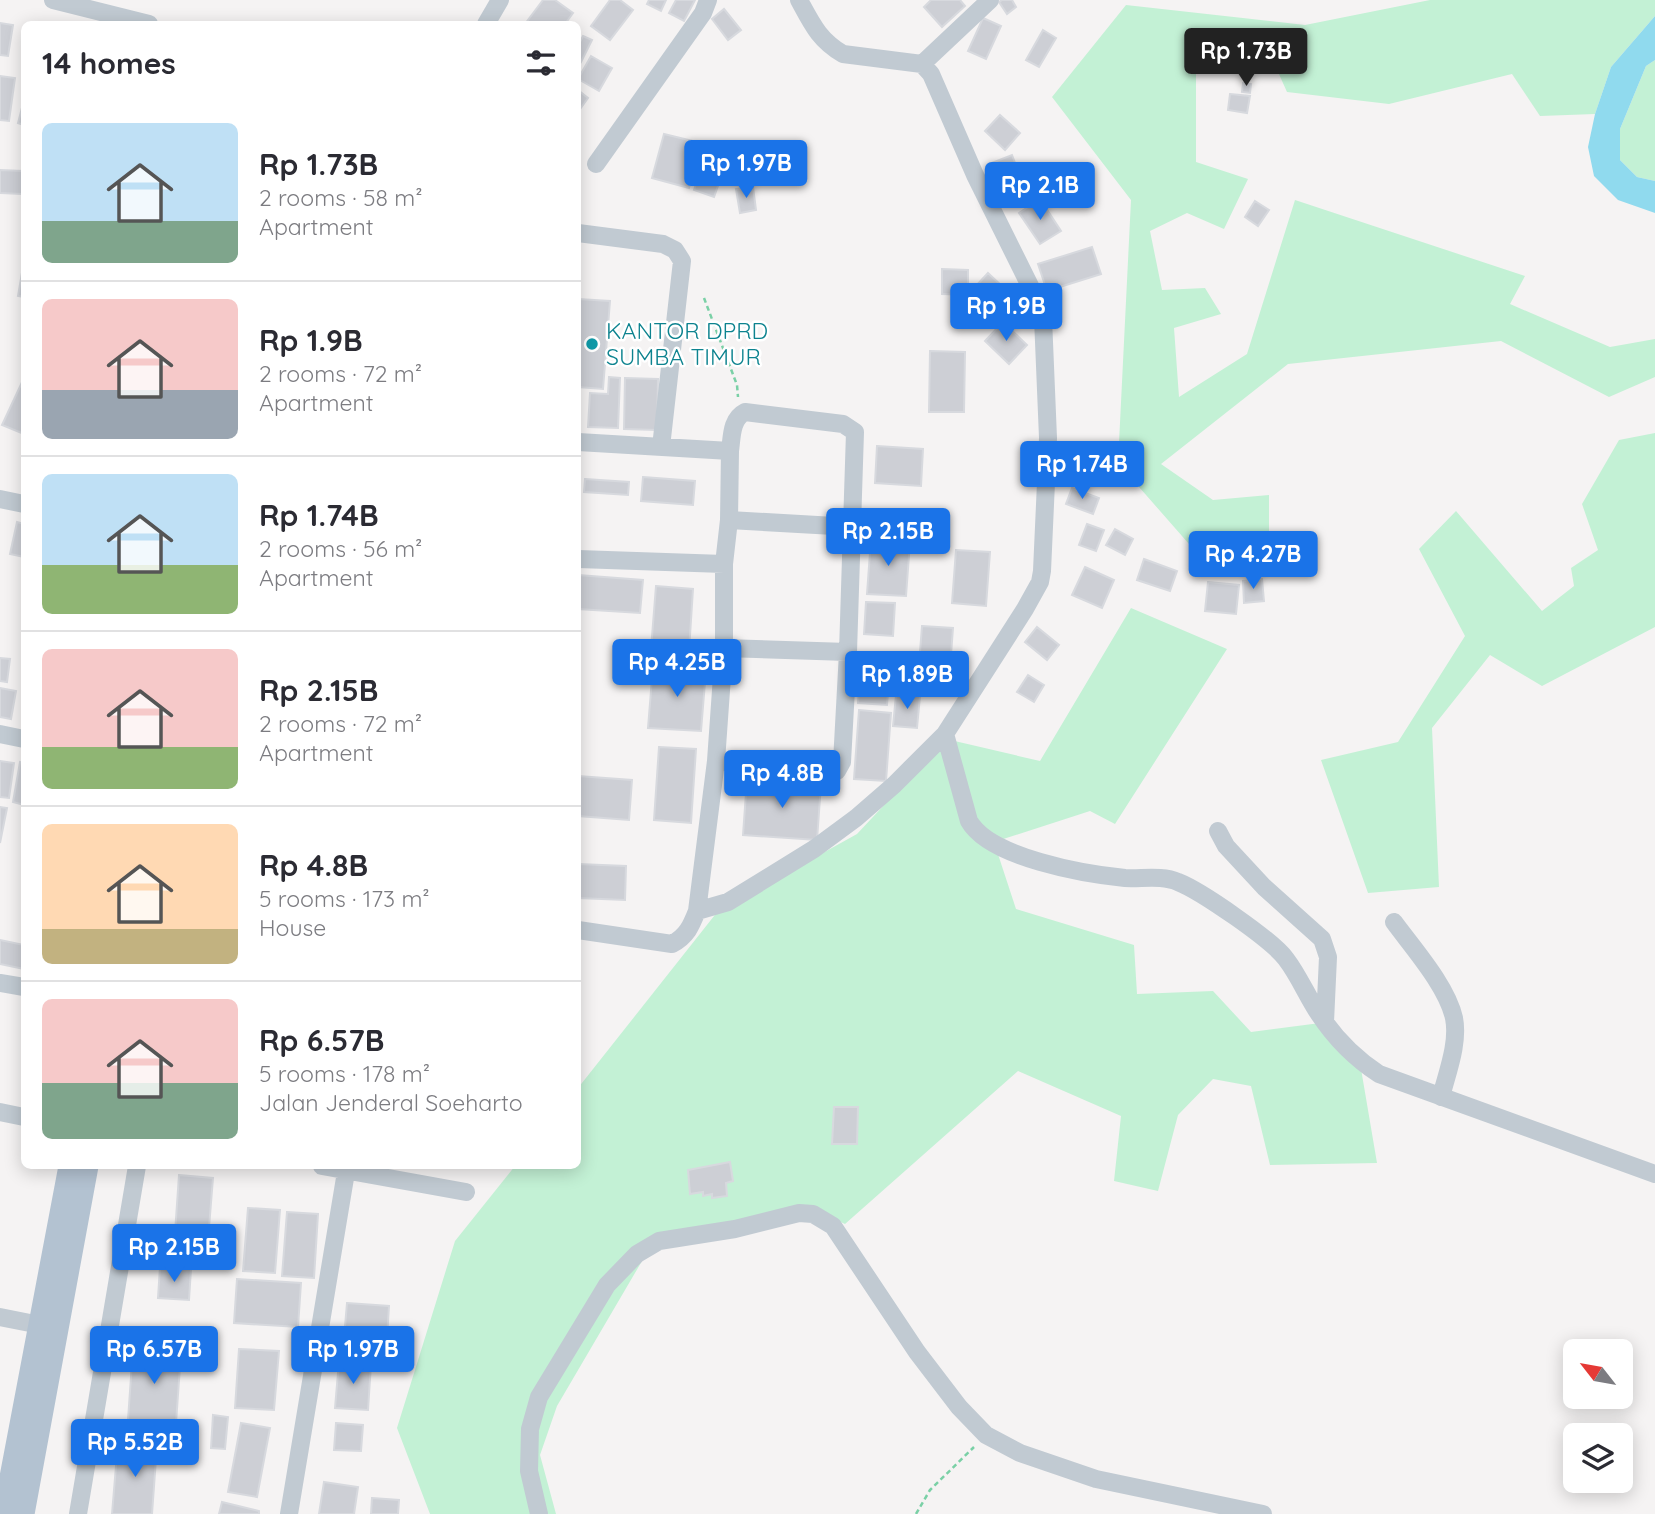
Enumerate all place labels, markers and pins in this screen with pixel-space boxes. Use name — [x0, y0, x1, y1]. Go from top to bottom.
pin: Rp 1.73B — [1174, 28, 1318, 88]
pin: Rp 1.97B — [674, 140, 818, 200]
pin: Rp 2.1B — [975, 162, 1105, 222]
pin: Rp 1.9B — [941, 284, 1071, 343]
place label: KANTOR DPRD SUMBA TIMUR — [606, 316, 768, 371]
marker: KANTOR DPRD SUMBA TIMUR — [584, 336, 600, 352]
pin: Rp 1.74B — [1010, 442, 1154, 501]
pin: Rp 2.15B — [816, 508, 960, 568]
pin: Rp 4.27B — [1181, 532, 1325, 591]
pin: Rp 4.25B — [605, 640, 749, 699]
pin: Rp 1.89B — [835, 652, 979, 711]
pin: Rp 4.8B — [717, 750, 847, 810]
pin: Rp 2.15B — [102, 1224, 246, 1284]
pin: Rp 6.57B — [82, 1326, 226, 1386]
pin: Rp 1.97B — [281, 1326, 425, 1386]
pin: Rp 5.52B — [63, 1420, 207, 1479]

